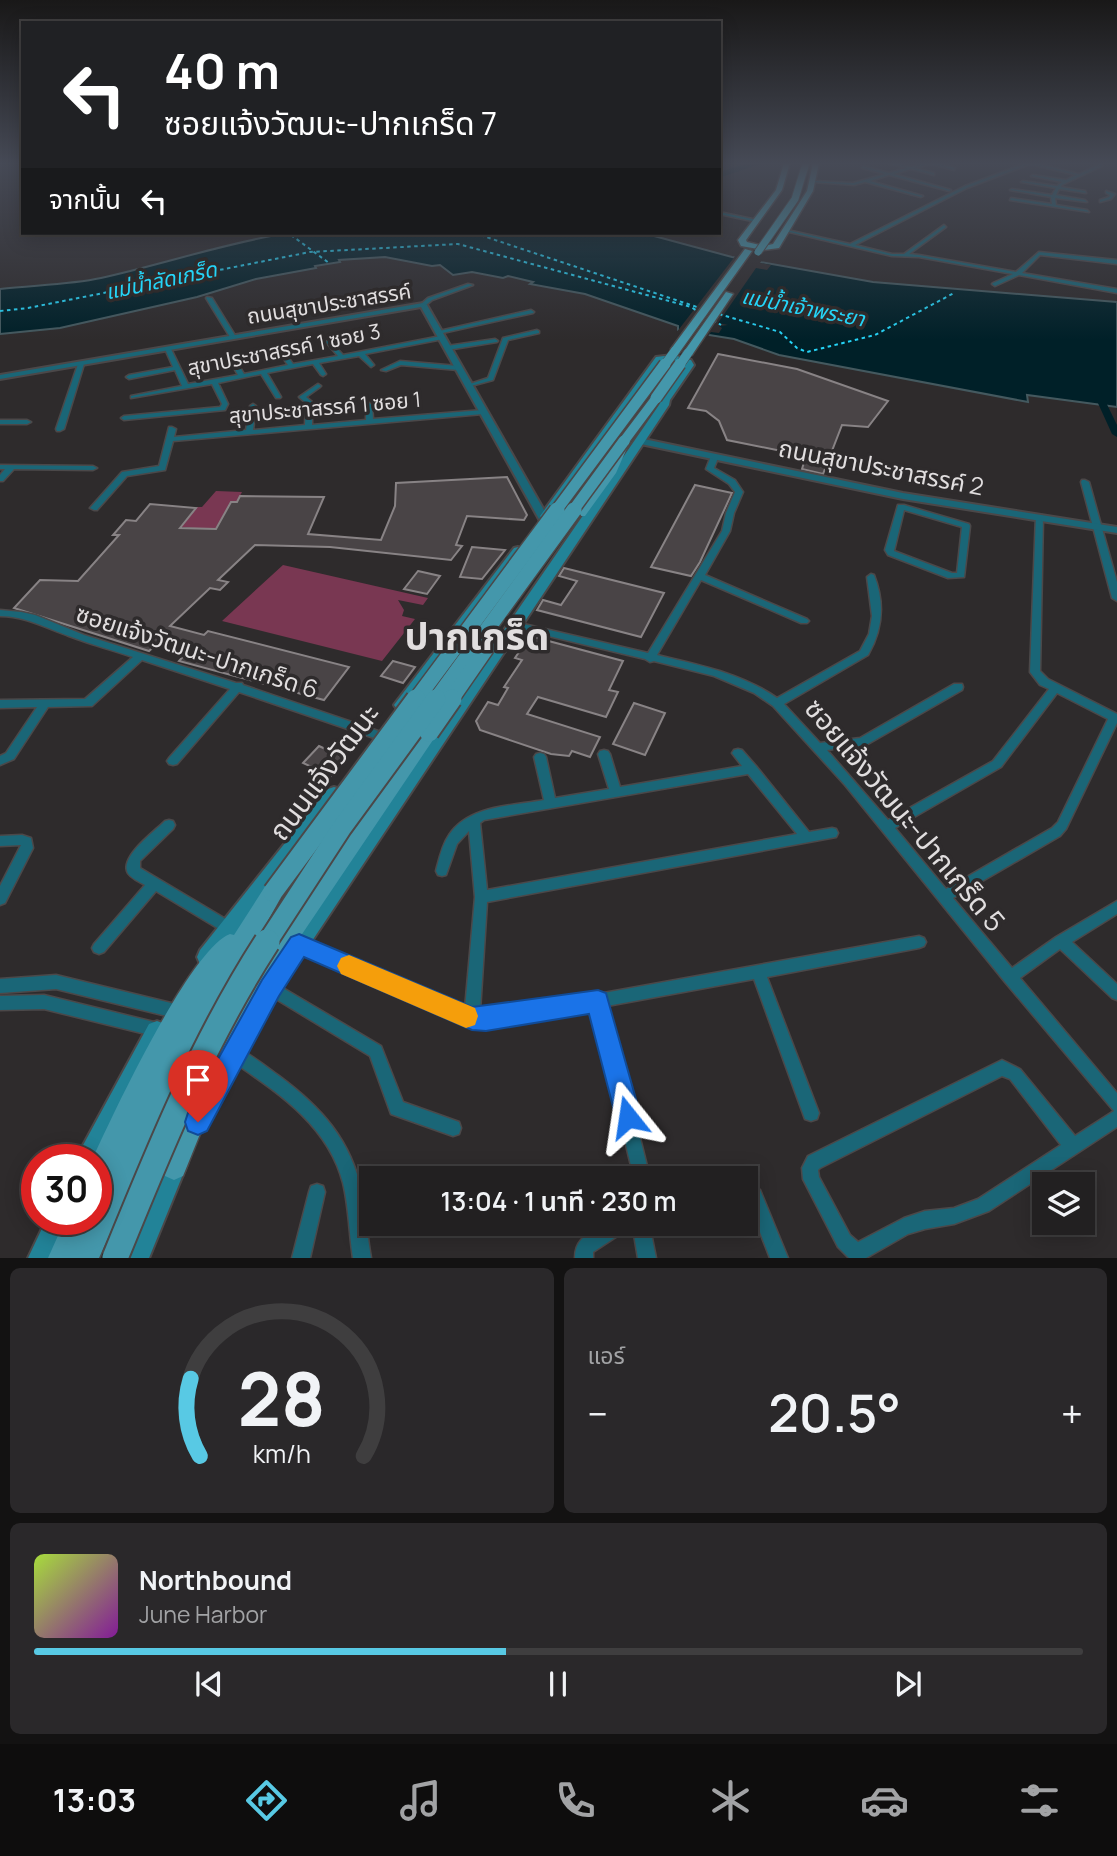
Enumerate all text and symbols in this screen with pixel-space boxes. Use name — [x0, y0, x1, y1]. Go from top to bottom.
text: 40 m — [164, 37, 280, 104]
icon: left — [49, 49, 140, 140]
text: ซอยแจ้งวัฒนะ-ปากเกร็ด 7 — [164, 101, 497, 145]
text: จากนั้น — [49, 181, 121, 217]
icon: left — [135, 182, 173, 220]
water label: แม่น้ำลัดเกร็ด — [103, 254, 220, 305]
street label: ถนนสุขาประชาสรรค์ — [245, 276, 413, 330]
water label: แม่น้ำเจ้าพระยา — [739, 281, 868, 333]
street label: สุขาประชาสรรค์ 1 ซอย 3 — [185, 317, 383, 381]
street label: สุขาประชาสรรค์ 1 ซอย 1 — [228, 385, 422, 429]
street label: ถนนสุขาประชาสรรค์ 2 — [776, 430, 987, 503]
street label: ซอยแจ้งวัฒนะ-ปากเกร็ด 6 — [72, 596, 323, 705]
district label: ปากเกร็ด — [405, 609, 549, 661]
street label: ซอยแจ้งวัฒนะ-ปากเกร็ด 5 — [797, 690, 1015, 939]
street label: ถนนแจ้งวัฒนะ — [259, 695, 387, 847]
pin — [168, 1050, 228, 1122]
icon: arrive — [179, 1061, 217, 1099]
position arrow — [591, 1080, 665, 1154]
speed limit sign: 30 — [21, 1144, 112, 1235]
map controls — [1032, 1172, 1095, 1235]
button: layers — [1032, 1172, 1095, 1235]
text: 13:04 · 1 นาที · 230 m — [441, 1183, 676, 1219]
text: แอร์ — [588, 1339, 625, 1371]
text: 28 — [238, 1349, 326, 1449]
text: 20.5° — [768, 1377, 901, 1448]
text: − — [588, 1387, 608, 1439]
text: + — [1061, 1387, 1083, 1439]
text: km/h — [253, 1436, 311, 1471]
text: Northbound — [139, 1562, 292, 1598]
text: June Harbor — [139, 1598, 267, 1630]
icon: previous — [190, 1665, 228, 1703]
icon: pause — [539, 1665, 577, 1703]
icon: next — [889, 1665, 927, 1703]
icon: directions — [242, 1776, 291, 1825]
icon: music — [396, 1776, 445, 1825]
icon: phone — [551, 1776, 600, 1825]
icon: climate — [706, 1776, 755, 1825]
icon: car — [860, 1776, 909, 1825]
icon: filters — [1015, 1776, 1064, 1825]
text: 13:03 — [53, 1778, 136, 1822]

